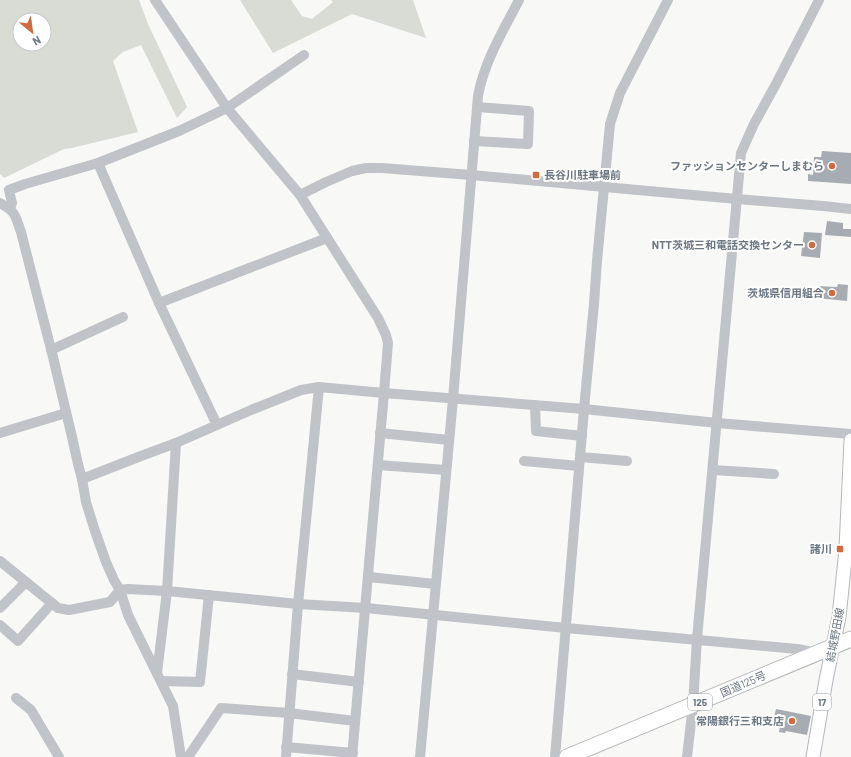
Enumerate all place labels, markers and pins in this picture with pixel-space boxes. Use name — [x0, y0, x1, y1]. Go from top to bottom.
place label: ファッションセンターしまむら — [670, 159, 824, 172]
marker: ファッションセンターしまむら — [827, 161, 837, 171]
place label: 長谷川駐車場前 — [544, 168, 621, 181]
marker: 長谷川駐車場前 — [531, 170, 541, 180]
place label: NTT茨城三和電話交換センター — [652, 238, 804, 251]
marker: NTT茨城三和電話交換センター — [807, 240, 817, 250]
place label: 茨城県信用組合 — [747, 286, 824, 299]
marker: 茨城県信用組合 — [827, 288, 837, 298]
place label: 諸川 — [810, 542, 832, 555]
marker: 諸川 — [835, 544, 845, 554]
place label: 常陽銀行三和支店 — [696, 714, 784, 727]
marker: 常陽銀行三和支店 — [787, 716, 797, 726]

